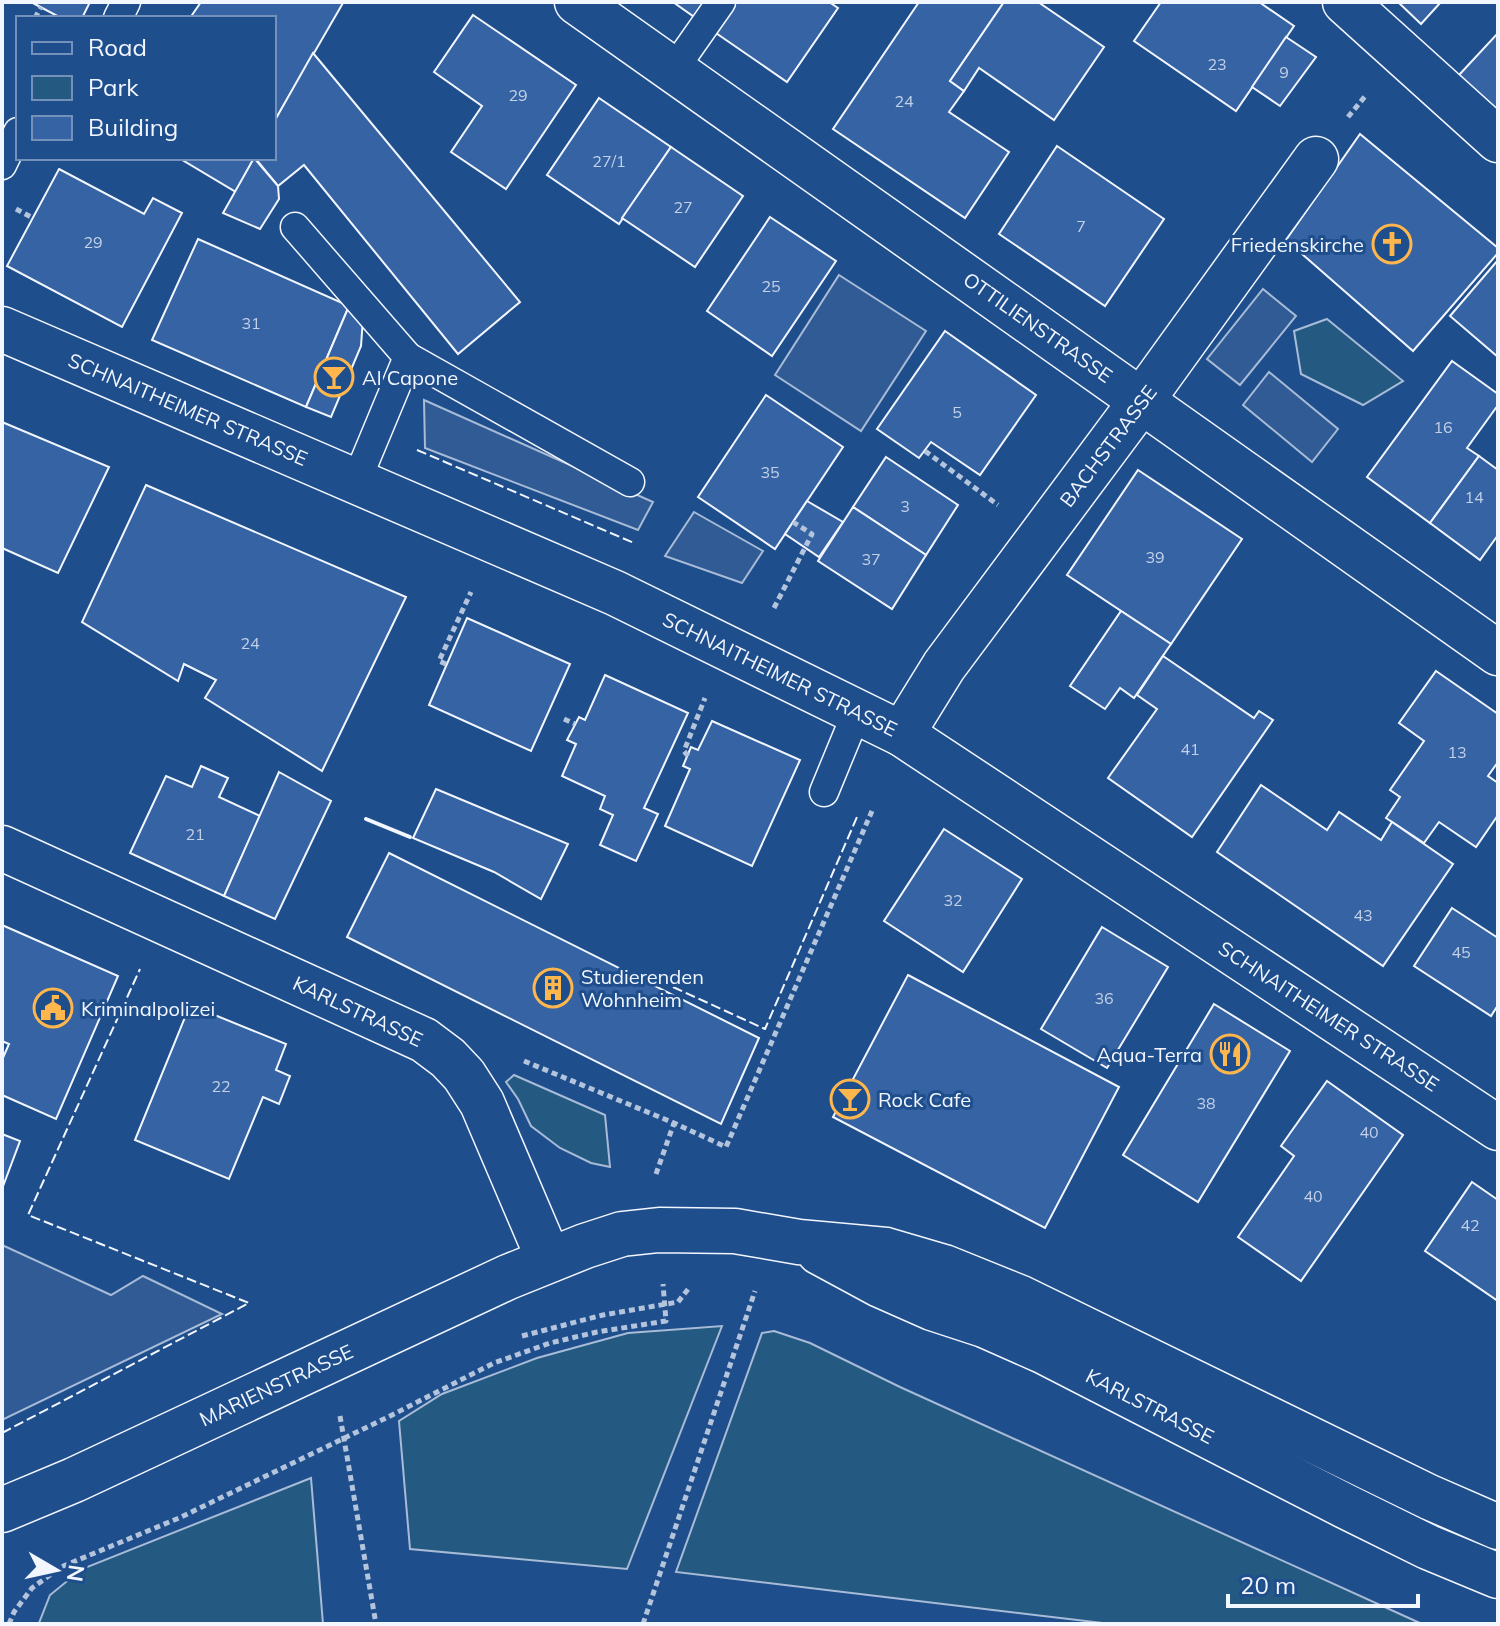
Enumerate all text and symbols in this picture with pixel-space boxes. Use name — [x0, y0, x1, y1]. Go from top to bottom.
legend — [16, 16, 276, 160]
text: Road — [88, 32, 147, 62]
house number: 23 — [1207, 54, 1227, 74]
house number: 9 — [1279, 62, 1289, 82]
text: Park — [88, 72, 139, 102]
house number: 29 — [508, 85, 528, 105]
house number: 24 — [894, 91, 914, 111]
text: Building — [88, 112, 178, 142]
house number: 27/1 — [592, 151, 626, 171]
house number: 27 — [673, 197, 693, 217]
house number: 7 — [1076, 216, 1086, 236]
church icon: Friedenskirche — [1371, 223, 1413, 265]
house number: 29 — [83, 232, 103, 252]
place label: Friedenskirche — [1231, 232, 1364, 257]
street label: OTTILIENSTRASSE — [959, 266, 1117, 388]
house number: 25 — [761, 276, 781, 296]
house number: 31 — [241, 313, 261, 333]
street label: SCHNAITHEIMER STRASSE — [65, 347, 311, 471]
bar icon: Al Capone — [313, 356, 355, 398]
place label: Al Capone — [362, 365, 458, 390]
street label: BACHSTRASSE — [1054, 380, 1162, 512]
house number: 5 — [952, 402, 962, 422]
house number: 16 — [1433, 417, 1453, 437]
house number: 35 — [760, 462, 780, 482]
house number: 14 — [1464, 487, 1484, 507]
house number: 3 — [900, 496, 910, 516]
house number: 39 — [1145, 547, 1165, 567]
house number: 37 — [861, 549, 881, 569]
street label: SCHNAITHEIMER STRASSE — [659, 606, 901, 742]
house number: 24 — [240, 633, 260, 653]
house number: 41 — [1180, 739, 1200, 759]
house number: 13 — [1447, 742, 1467, 762]
house number: 21 — [185, 824, 205, 844]
house number: 32 — [943, 890, 963, 910]
house number: 43 — [1353, 905, 1373, 925]
street label: SCHNAITHEIMER STRASSE — [1214, 935, 1444, 1097]
house number: 45 — [1451, 942, 1471, 962]
place label: Studierenden Wohnheim — [581, 964, 704, 1012]
building icon: Studierenden Wohnheim — [532, 967, 574, 1009]
street label: KARLSTRASSE — [289, 970, 427, 1052]
public building icon: Kriminalpolizei — [32, 987, 74, 1029]
house number: 36 — [1094, 988, 1114, 1008]
place label: Kriminalpolizei — [81, 996, 215, 1021]
restaurant icon: Aqua-Terra — [1209, 1033, 1251, 1075]
place label: Aqua-Terra — [1096, 1042, 1202, 1067]
house number: 22 — [211, 1076, 231, 1096]
bar icon: Rock Cafe — [829, 1078, 871, 1120]
place label: Rock Cafe — [878, 1087, 971, 1112]
house number: 38 — [1196, 1093, 1216, 1113]
house number: 40 — [1359, 1122, 1379, 1142]
house number: 40 — [1303, 1186, 1323, 1206]
house number: 42 — [1460, 1215, 1480, 1235]
street label: MARIENSTRASSE — [195, 1338, 357, 1432]
street label: KARLSTRASSE — [1082, 1363, 1218, 1449]
north arrow — [16, 1530, 96, 1610]
scale bar — [1228, 1558, 1418, 1608]
text: N — [61, 1563, 91, 1584]
text: 20 m — [1240, 1570, 1296, 1600]

